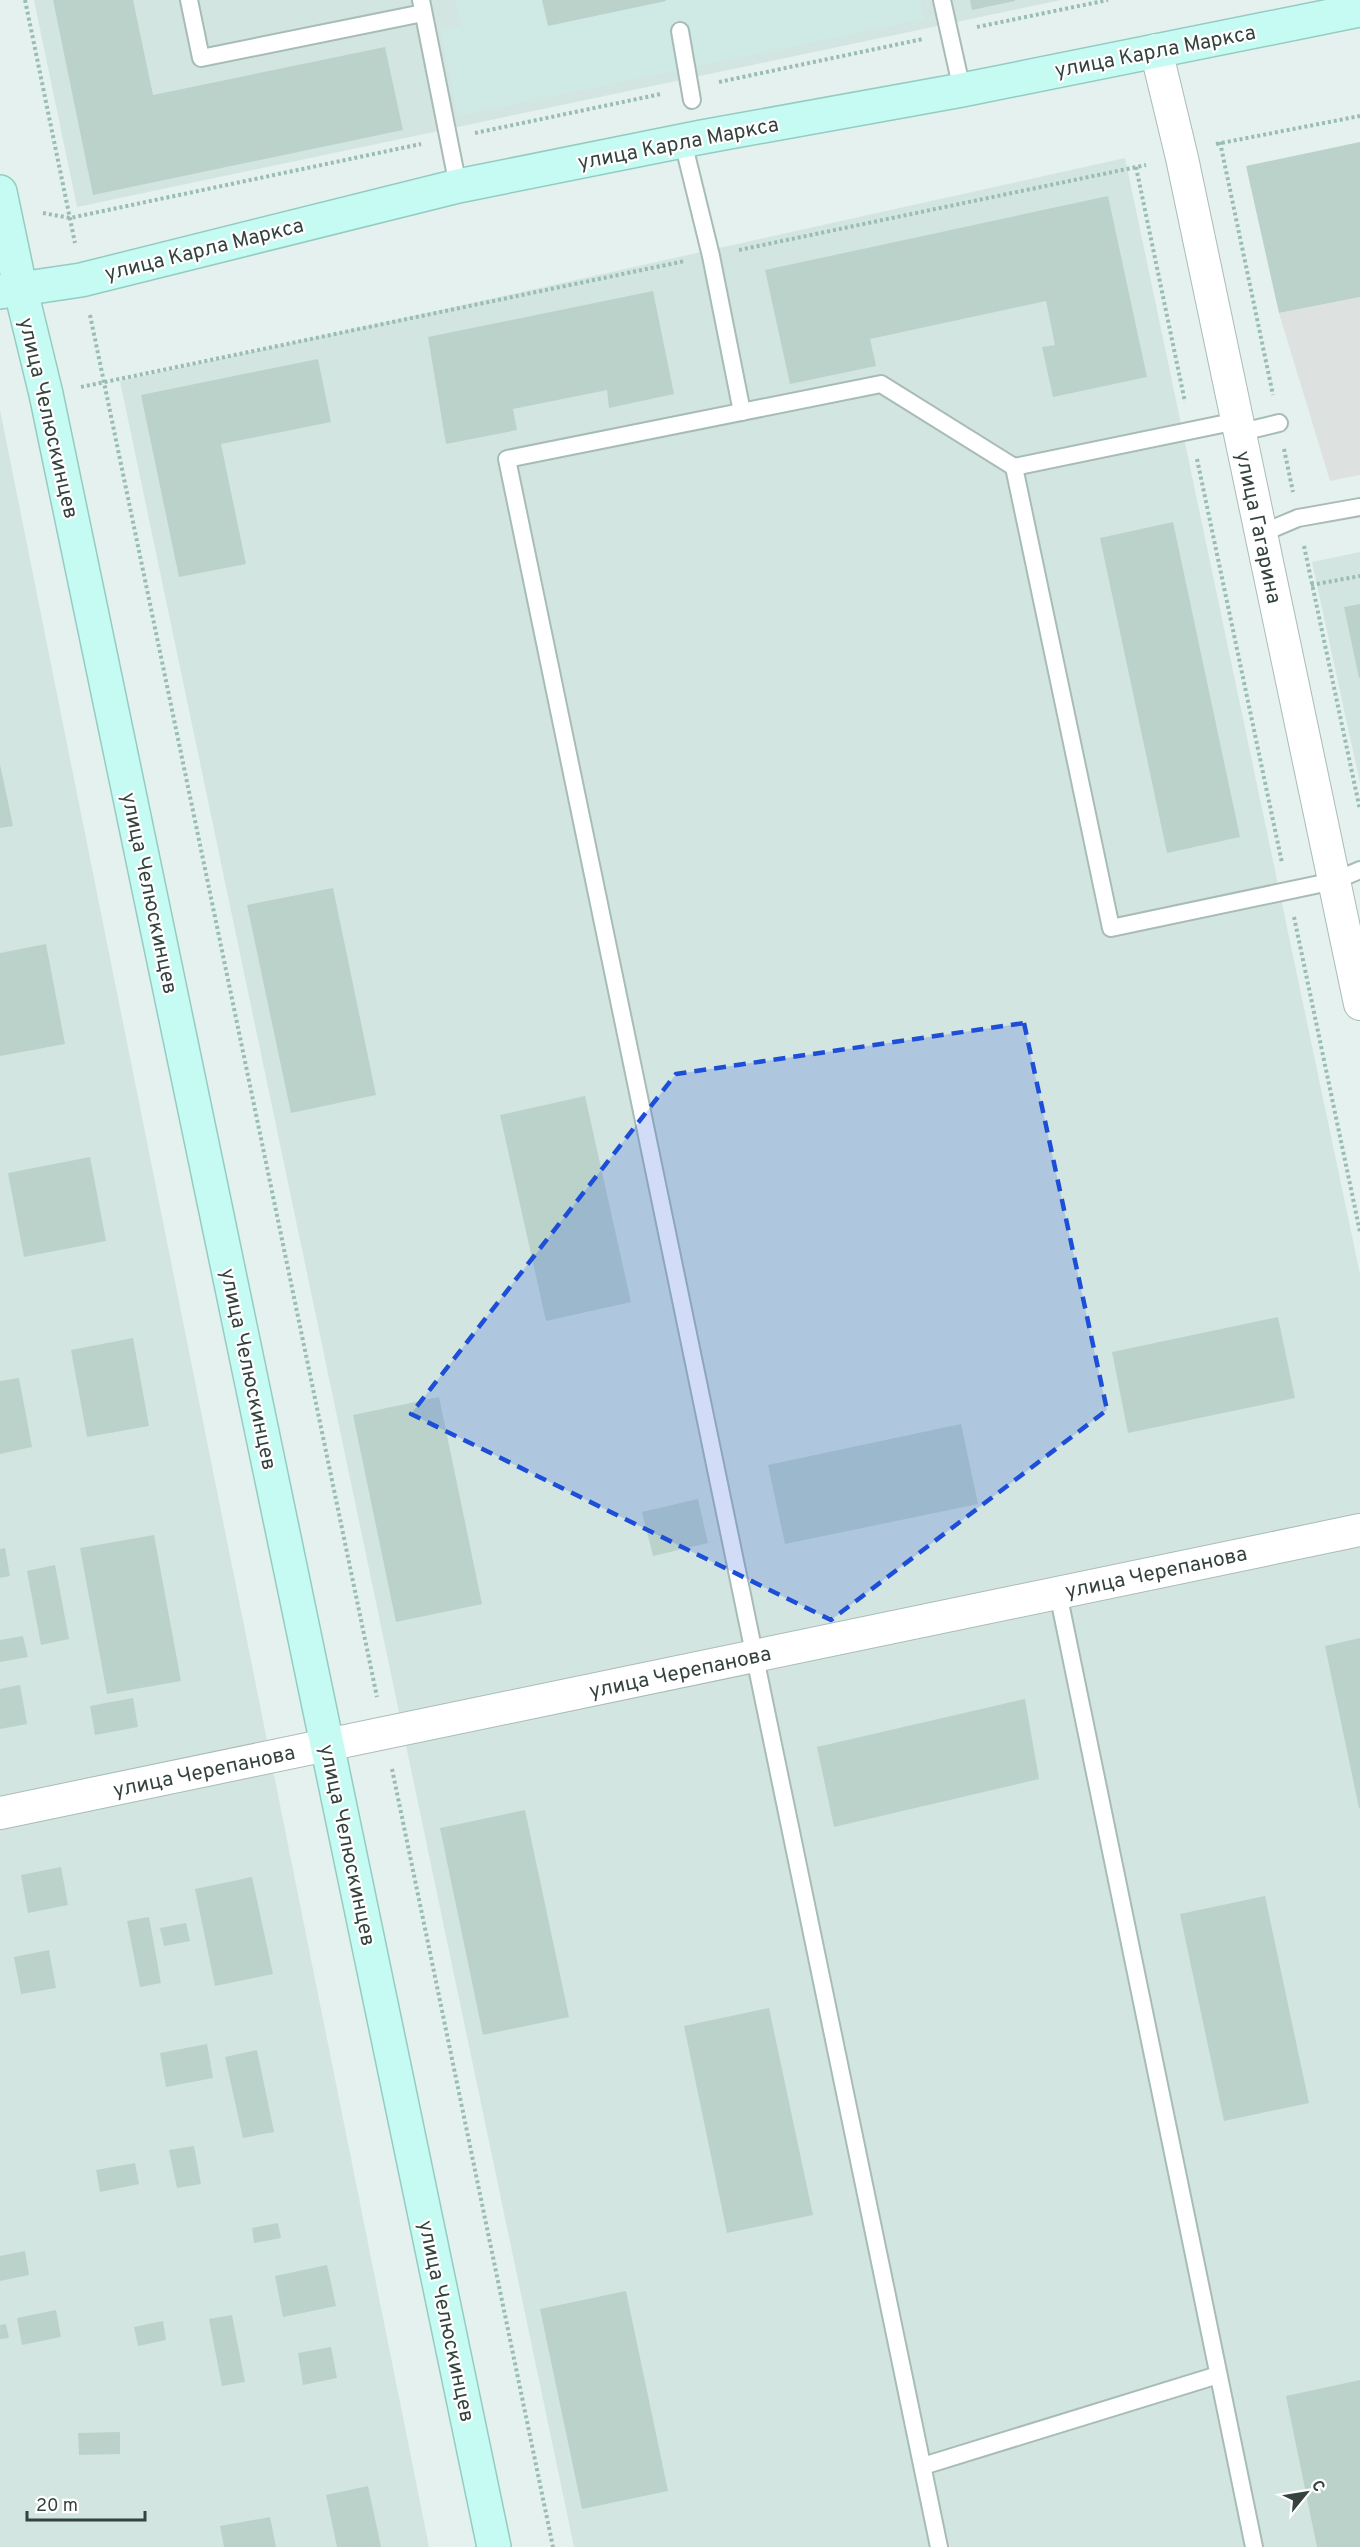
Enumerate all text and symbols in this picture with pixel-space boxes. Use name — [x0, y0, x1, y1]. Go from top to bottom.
street label: улица Карла Маркса — [1053, 20, 1258, 85]
street label: улица Карла Маркса — [576, 112, 781, 177]
street label: улица Карла Маркса — [102, 213, 307, 288]
street label: улица Челюскинцев — [11, 315, 84, 522]
street label: улица Гагарина — [1228, 448, 1287, 606]
street label: улица Челюскинцев — [114, 790, 183, 997]
street label: улица Челюскинцев — [213, 1266, 282, 1473]
street label: улица Черепанова — [1063, 1541, 1250, 1606]
street label: улица Черепанова — [587, 1641, 774, 1706]
street label: улица Черепанова — [111, 1740, 298, 1805]
street label: улица Челюскинцев — [312, 1742, 381, 1949]
street label: улица Челюскинцев — [411, 2218, 480, 2425]
north arrow — [1276, 2463, 1336, 2523]
text: С — [1306, 2477, 1328, 2496]
scale bar — [27, 2484, 146, 2522]
text: 20 m — [36, 2495, 78, 2518]

